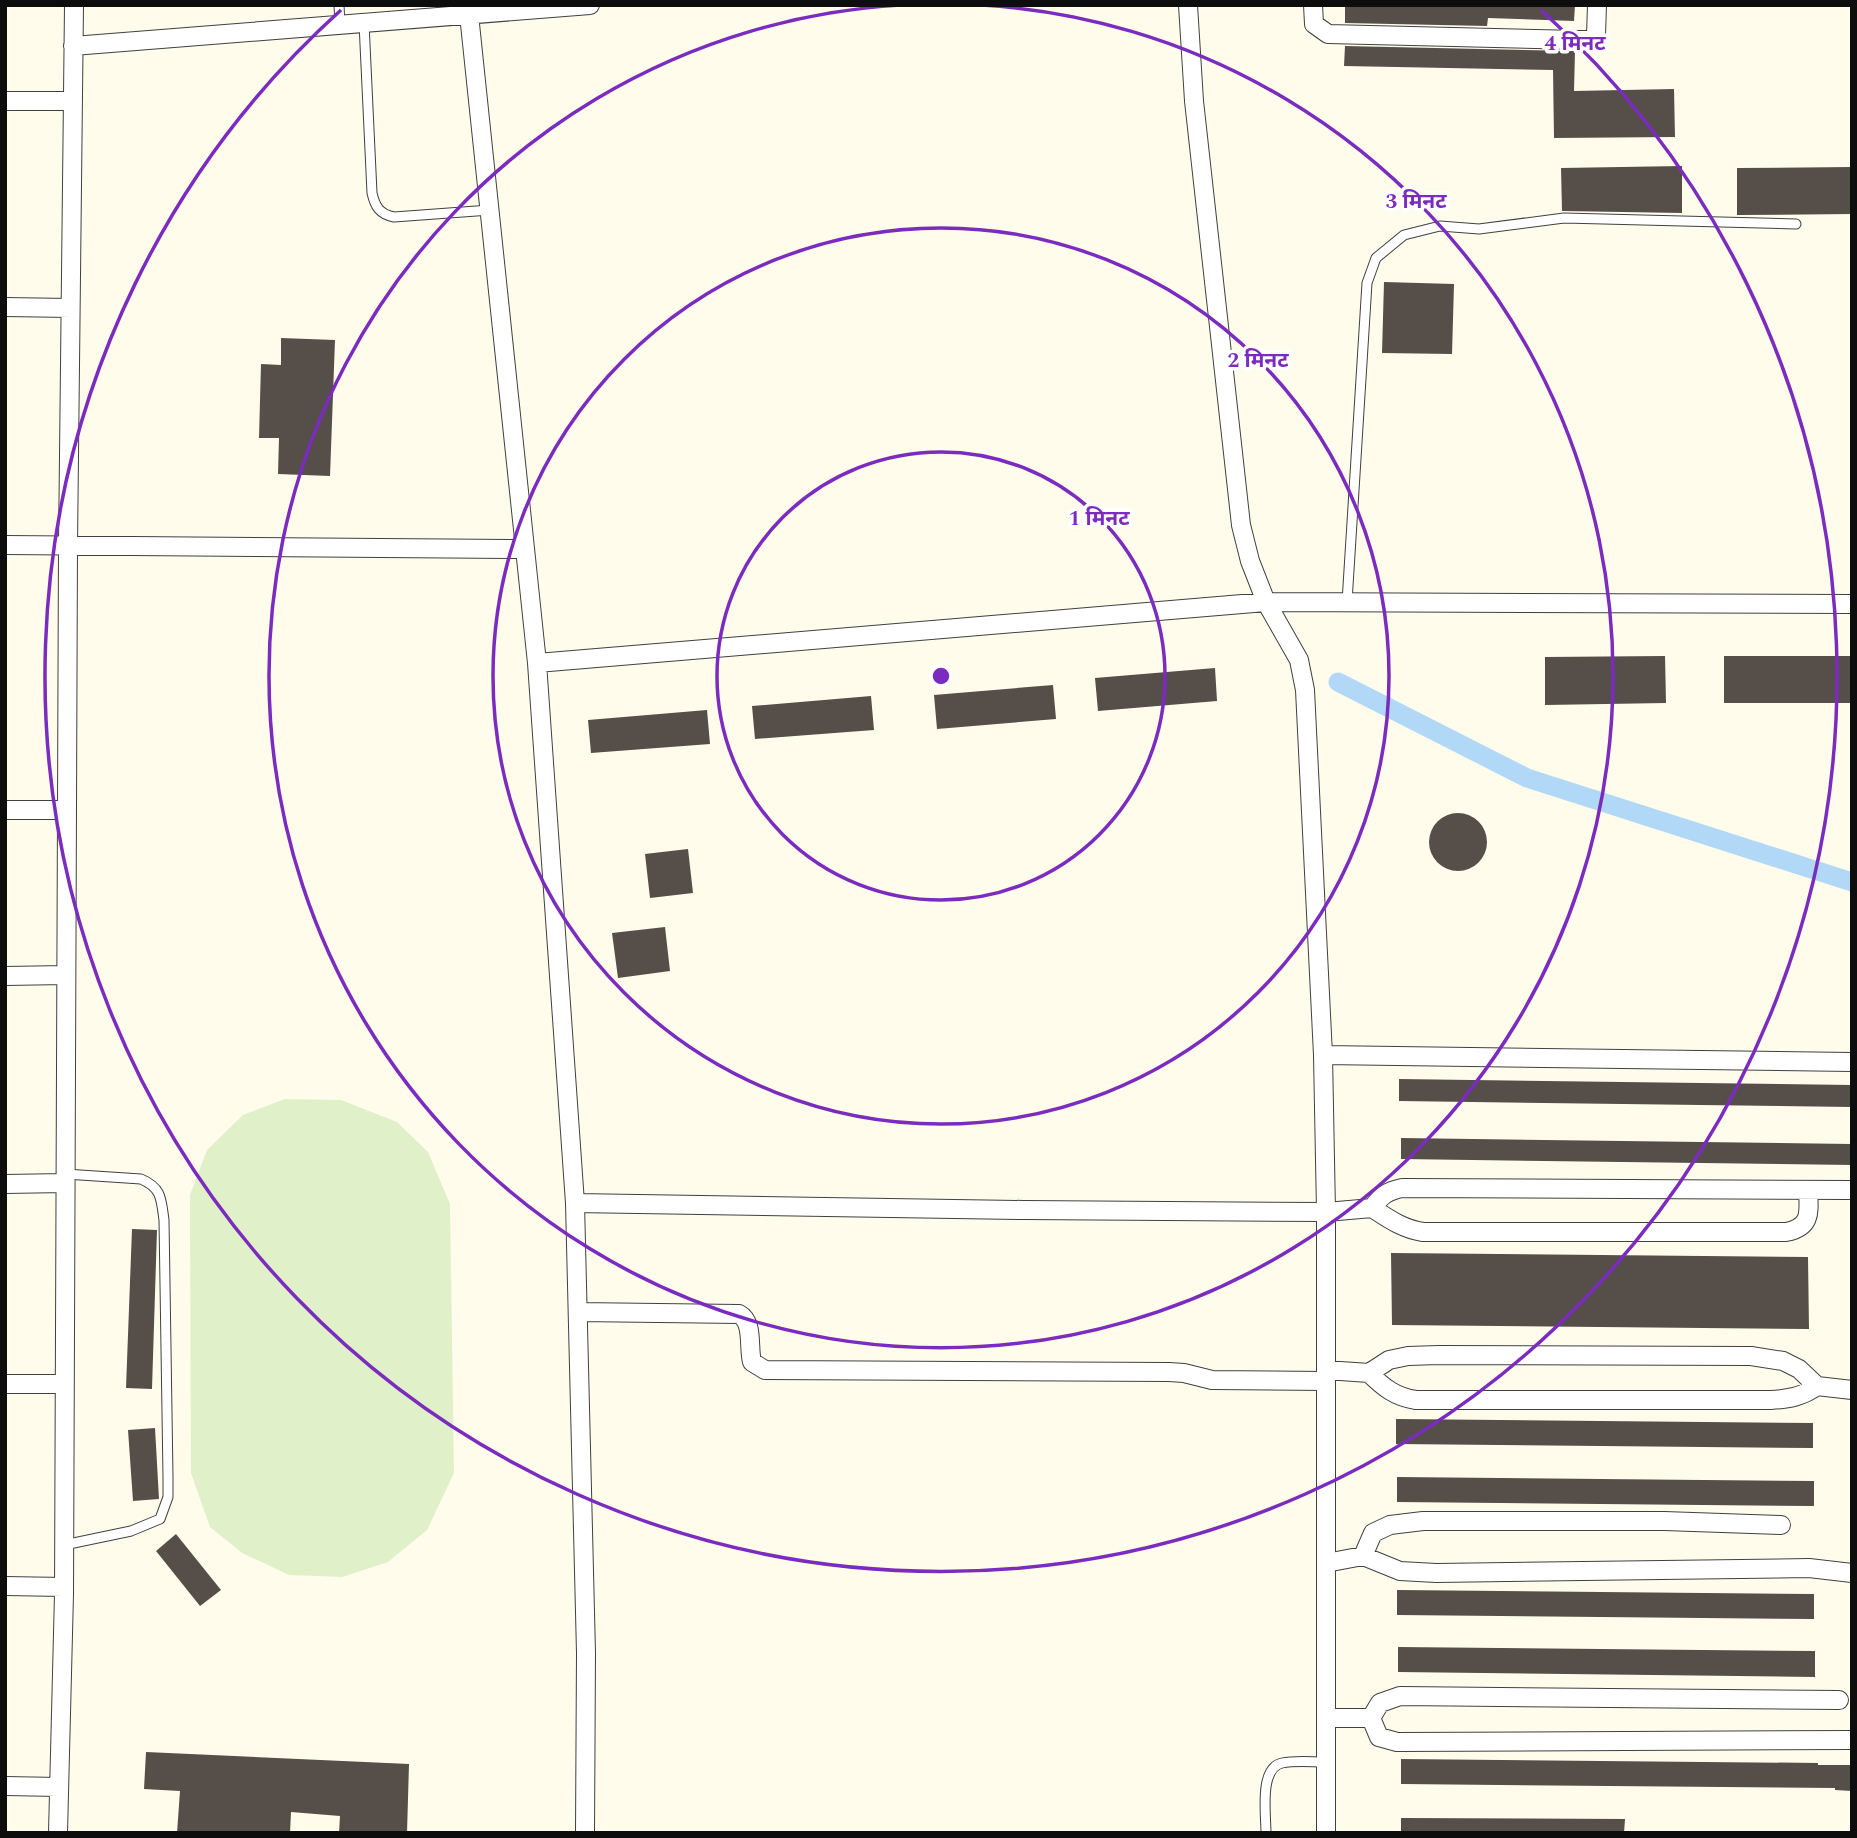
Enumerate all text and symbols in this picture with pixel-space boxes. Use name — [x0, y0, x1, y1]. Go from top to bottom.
text: 4 मिनट — [1544, 28, 1606, 60]
text: 3 मिनट — [1385, 186, 1447, 218]
text: 2 मिनट — [1227, 345, 1289, 377]
text: 1 मिनट — [1068, 503, 1130, 535]
centre of rings — [929, 664, 953, 688]

